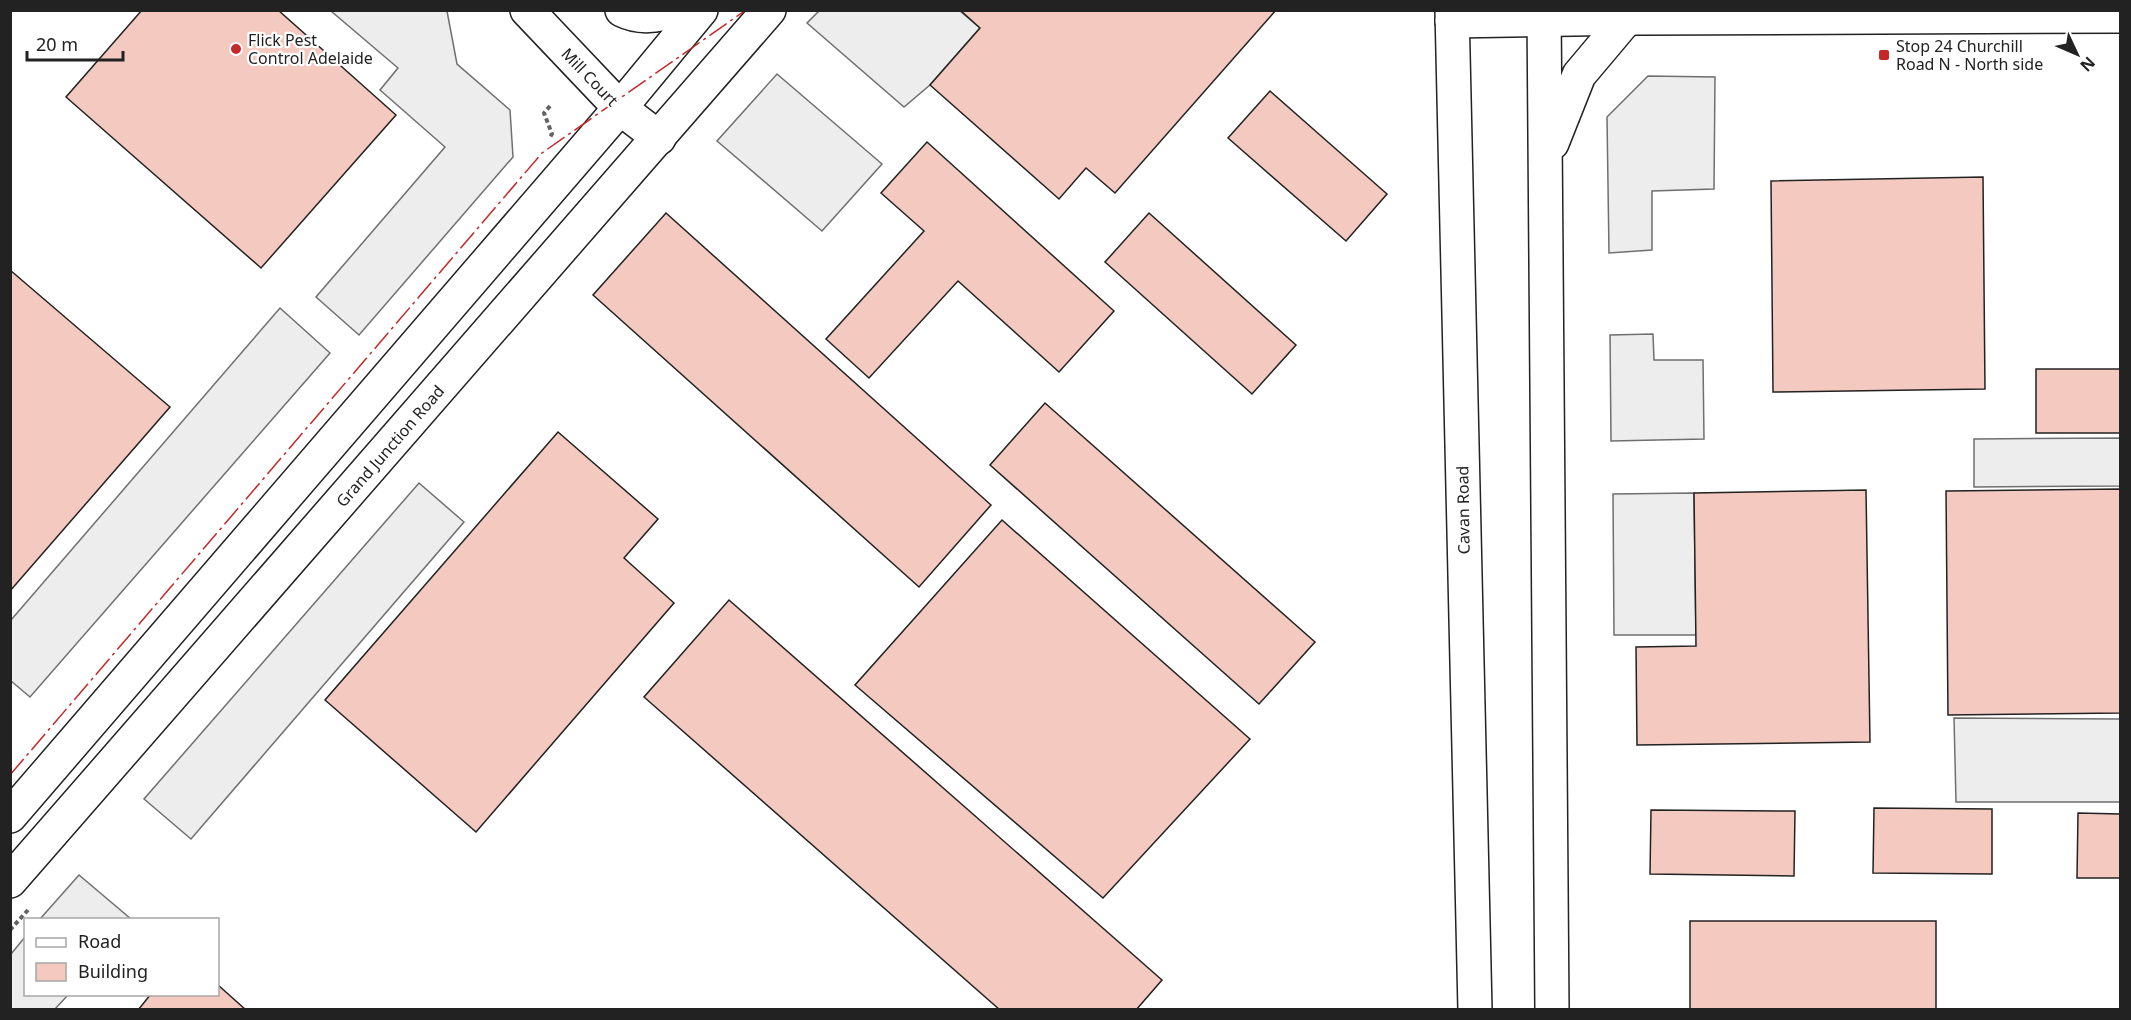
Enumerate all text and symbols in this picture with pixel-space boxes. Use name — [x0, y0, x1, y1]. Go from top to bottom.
scale bar — [27, 24, 123, 62]
north arrow — [2047, 24, 2107, 84]
place label: Flick Pest Control Adelaide — [248, 29, 373, 69]
text: 20 m — [36, 32, 78, 56]
place label: Stop 24 Churchill Road N - North side — [1896, 35, 2043, 75]
marker: Flick Pest Control Adelaide — [229, 42, 243, 56]
street label: Mill Court — [557, 43, 623, 111]
marker: Stop 24 Churchill Road N - North side — [1877, 48, 1891, 62]
text: N — [2075, 52, 2100, 77]
street label: Grand Junction Road — [331, 380, 449, 512]
street label: Cavan Road — [1451, 465, 1475, 555]
legend — [24, 918, 219, 996]
text: Road — [78, 929, 121, 953]
text: Building — [78, 959, 148, 983]

